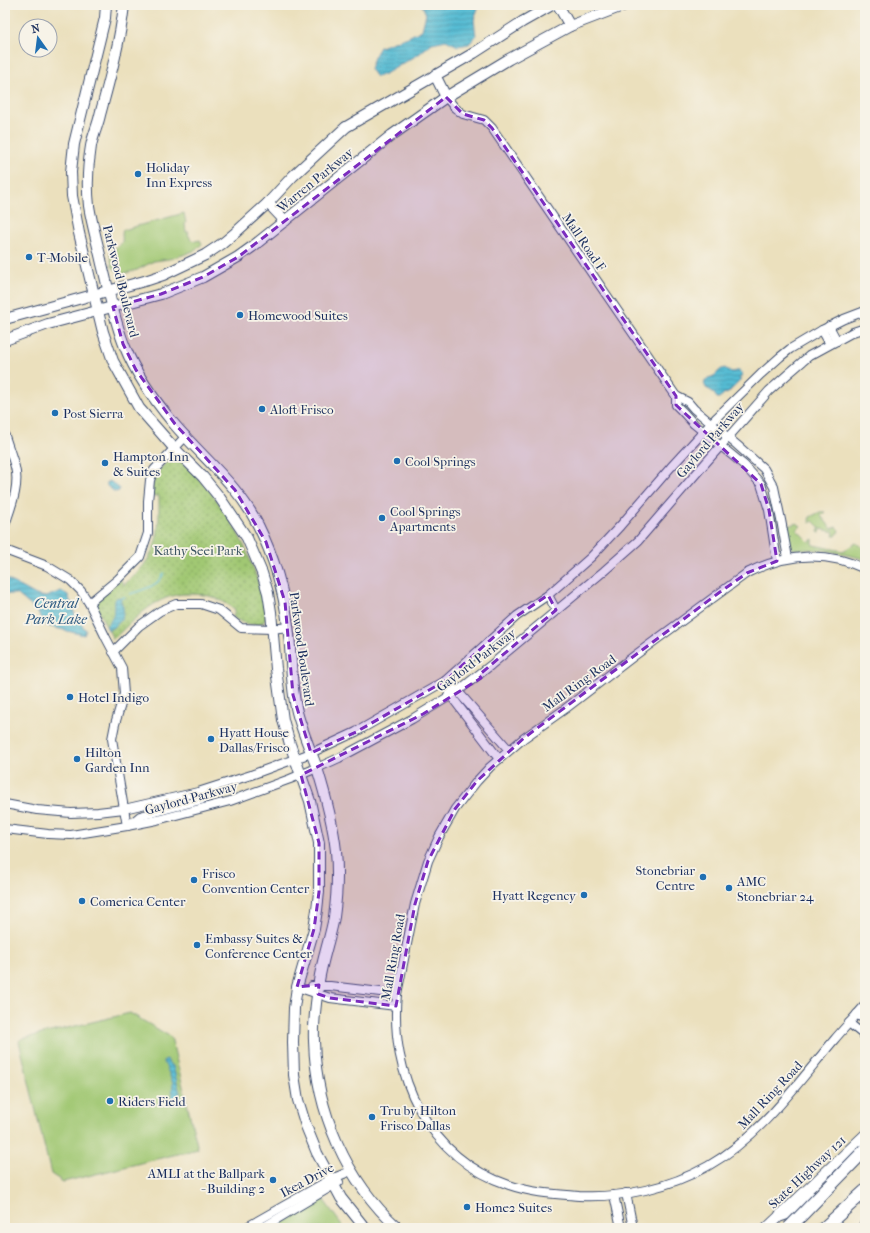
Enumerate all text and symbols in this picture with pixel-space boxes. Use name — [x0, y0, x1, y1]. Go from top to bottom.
north arrow — [18, 18, 58, 58]
text: N — [30, 21, 42, 36]
street label: Warren Parkway — [273, 144, 357, 216]
place label: Holiday Inn Express — [146, 160, 212, 190]
marker: Holiday Inn Express — [133, 169, 143, 179]
street label: Mall Road F — [559, 210, 609, 274]
street label: Parkwood Boulevard — [100, 223, 142, 340]
place label: T-Mobile — [37, 250, 88, 265]
marker: T-Mobile — [24, 252, 34, 262]
place label: Homewood Suites — [248, 308, 348, 323]
marker: Homewood Suites — [235, 310, 245, 320]
street label: Gaylord Parkway — [673, 398, 748, 481]
place label: Aloft Frisco — [269, 402, 334, 417]
marker: Aloft Frisco — [257, 404, 267, 414]
place label: Post Sierra — [63, 406, 124, 421]
marker: Post Sierra — [50, 408, 60, 418]
place label: Hampton Inn & Suites — [113, 449, 189, 479]
place label: Cool Springs — [405, 454, 476, 469]
marker: Cool Springs — [392, 456, 402, 466]
marker: Hampton Inn & Suites — [100, 458, 110, 468]
place label: Cool Springs Apartments — [389, 504, 461, 534]
marker: Cool Springs Apartments — [377, 513, 387, 523]
park label: Kathy Seei Park — [154, 543, 243, 558]
street label: Parkwood Boulevard — [287, 591, 318, 708]
water label: Central Park Lake — [24, 595, 87, 628]
street label: Gaylord Parkway — [433, 625, 519, 695]
street label: Mall Ring Road — [539, 651, 619, 715]
place label: Hotel Indigo — [78, 690, 149, 705]
marker: Hotel Indigo — [65, 692, 75, 702]
place label: Hyatt House Dallas/Frisco — [219, 725, 290, 755]
marker: Hyatt House Dallas/Frisco — [206, 734, 216, 744]
place label: Hilton Garden Inn — [85, 745, 150, 775]
marker: Hilton Garden Inn — [72, 754, 82, 764]
street label: Gaylord Parkway — [143, 778, 240, 818]
place label: Stonebriar Centre — [636, 863, 696, 893]
place label: Frisco Convention Center — [202, 866, 310, 896]
marker: Stonebriar Centre — [698, 872, 708, 882]
place label: AMC Stonebriar 24 — [736, 874, 814, 904]
marker: Frisco Convention Center — [189, 875, 199, 885]
marker: AMC Stonebriar 24 — [724, 883, 734, 893]
place label: Hyatt Regency — [492, 888, 577, 903]
marker: Hyatt Regency — [579, 890, 589, 900]
place label: Comerica Center — [90, 894, 186, 909]
marker: Comerica Center — [77, 896, 87, 906]
street label: Mall Ring Road — [378, 912, 408, 1001]
place label: Embassy Suites & Conference Center — [205, 931, 312, 961]
marker: Embassy Suites & Conference Center — [192, 940, 202, 950]
street label: Mall Ring Road — [735, 1057, 806, 1132]
place label: Riders Field — [118, 1094, 186, 1109]
marker: Riders Field — [105, 1096, 115, 1106]
place label: Tru by Hilton Frisco Dallas — [380, 1103, 457, 1133]
marker: Tru by Hilton Frisco Dallas — [367, 1112, 377, 1122]
street label: State Highway 121 — [765, 1132, 849, 1212]
street label: Ikea Drive — [278, 1159, 337, 1200]
place label: AMLI at the Ballpark - Building 2 — [147, 1166, 265, 1196]
marker: AMLI at the Ballpark - Building 2 — [268, 1175, 278, 1185]
place label: Home2 Suites — [475, 1200, 552, 1215]
marker: Home2 Suites — [462, 1202, 472, 1212]

